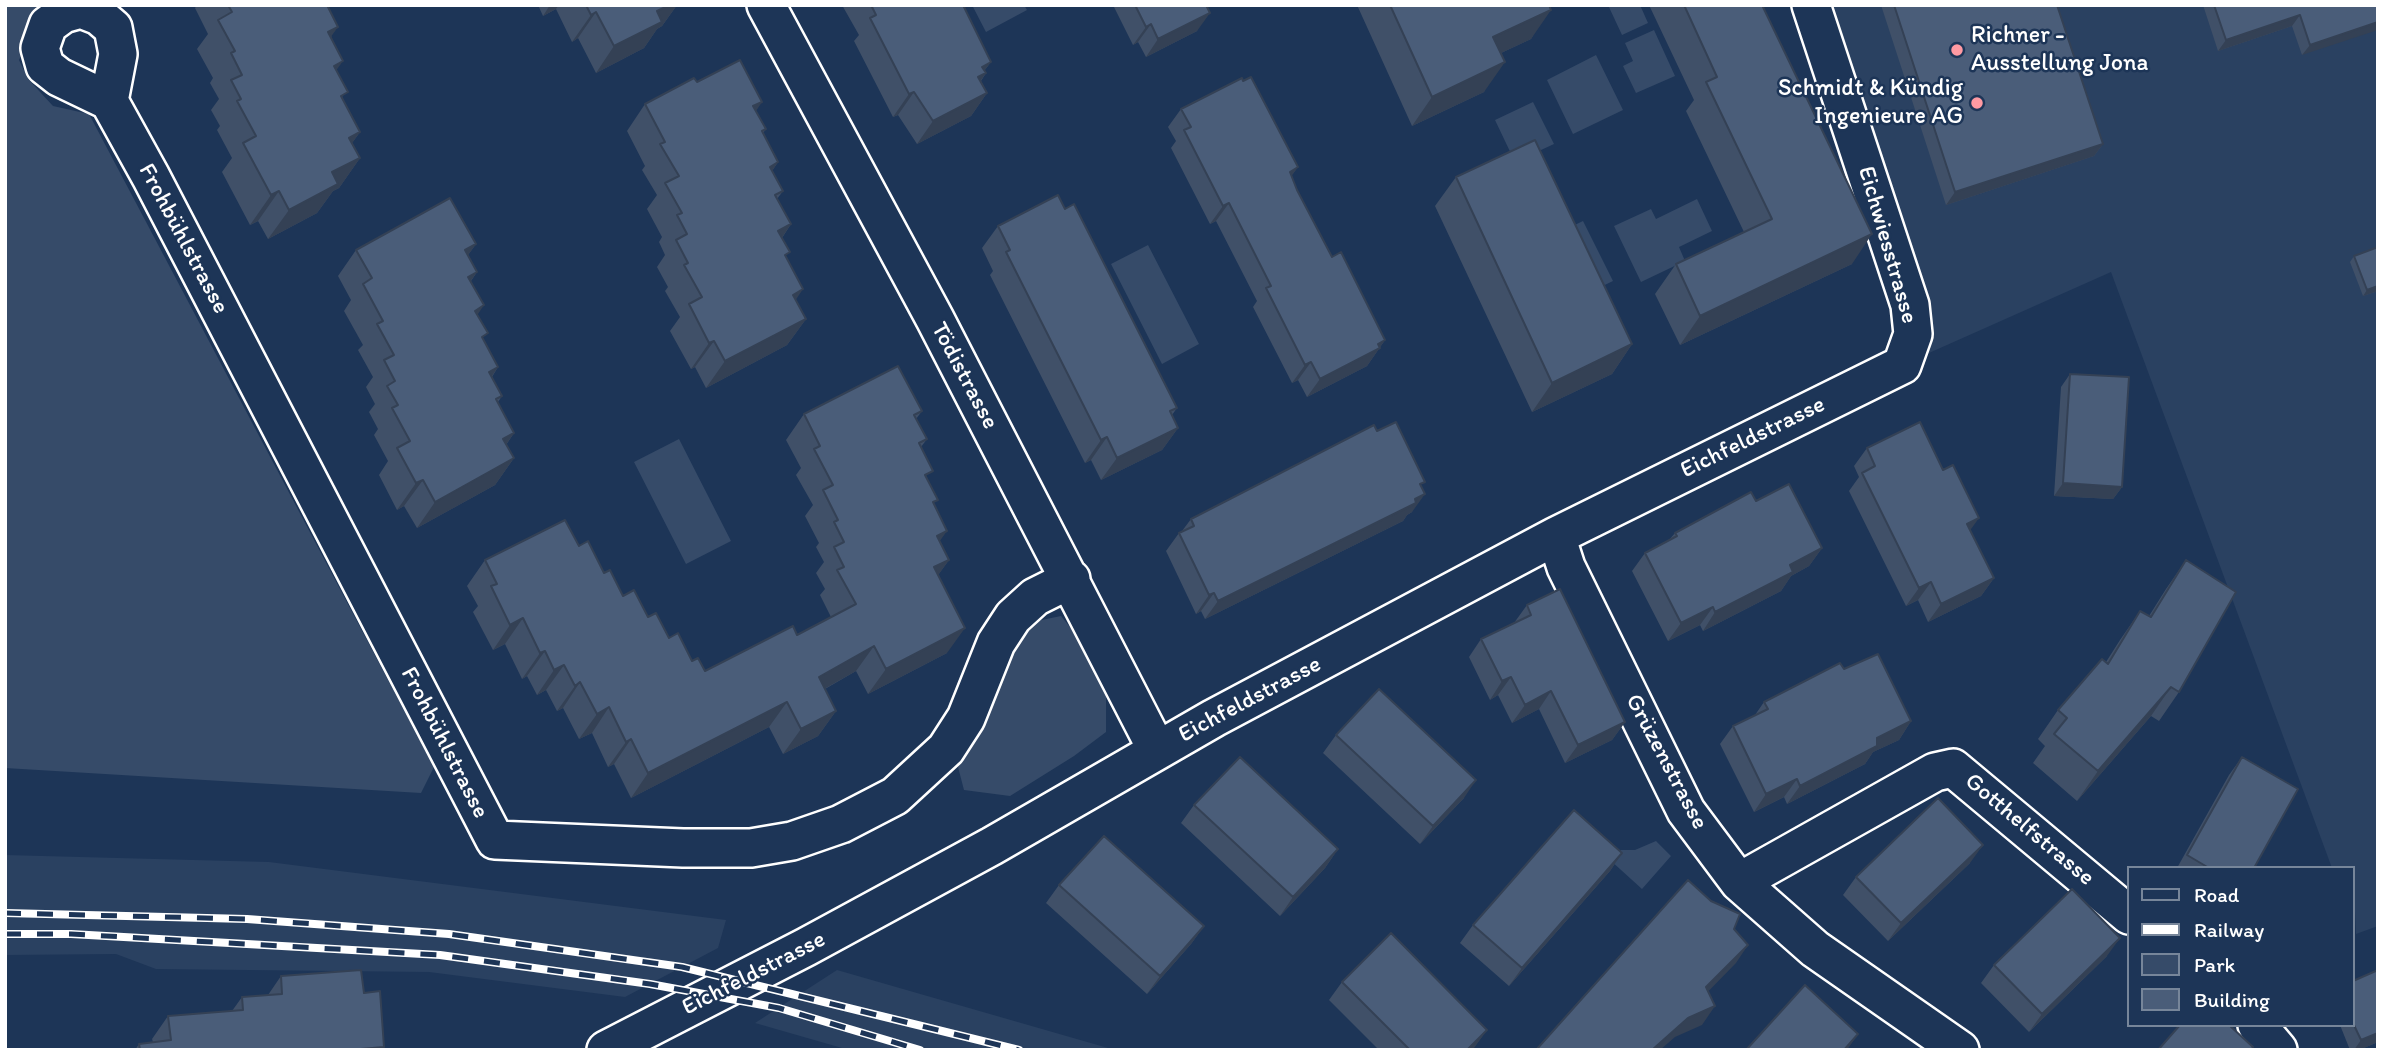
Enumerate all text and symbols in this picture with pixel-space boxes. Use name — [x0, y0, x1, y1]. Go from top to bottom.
place label: Richner - Ausstellung Jona — [1971, 22, 2148, 78]
marker: Richner - Ausstellung Jona — [1949, 42, 1965, 58]
place label: Schmidt & Kündig Ingenieure AG — [1778, 75, 1963, 131]
marker: Schmidt & Kündig Ingenieure AG — [1969, 95, 1985, 111]
street label: Frohbühlstrasse — [131, 159, 235, 319]
street label: Eichwiesstrasse — [1851, 163, 1923, 327]
street label: Tödistrasse — [924, 318, 1004, 434]
street label: Eichfeldstrasse — [1676, 391, 1830, 485]
street label: Eichfeldstrasse — [1174, 650, 1326, 750]
street label: Frohbühlstrasse — [393, 663, 495, 823]
street label: Grüzenstrasse — [1618, 689, 1714, 835]
street label: Gotthelfstrasse — [1958, 767, 2100, 893]
legend — [2128, 866, 2355, 1027]
text: Road — [2194, 882, 2239, 907]
text: Railway — [2194, 917, 2264, 942]
street label: Eichfeldstrasse — [677, 925, 831, 1023]
text: Park — [2194, 952, 2235, 977]
text: Building — [2194, 987, 2270, 1012]

